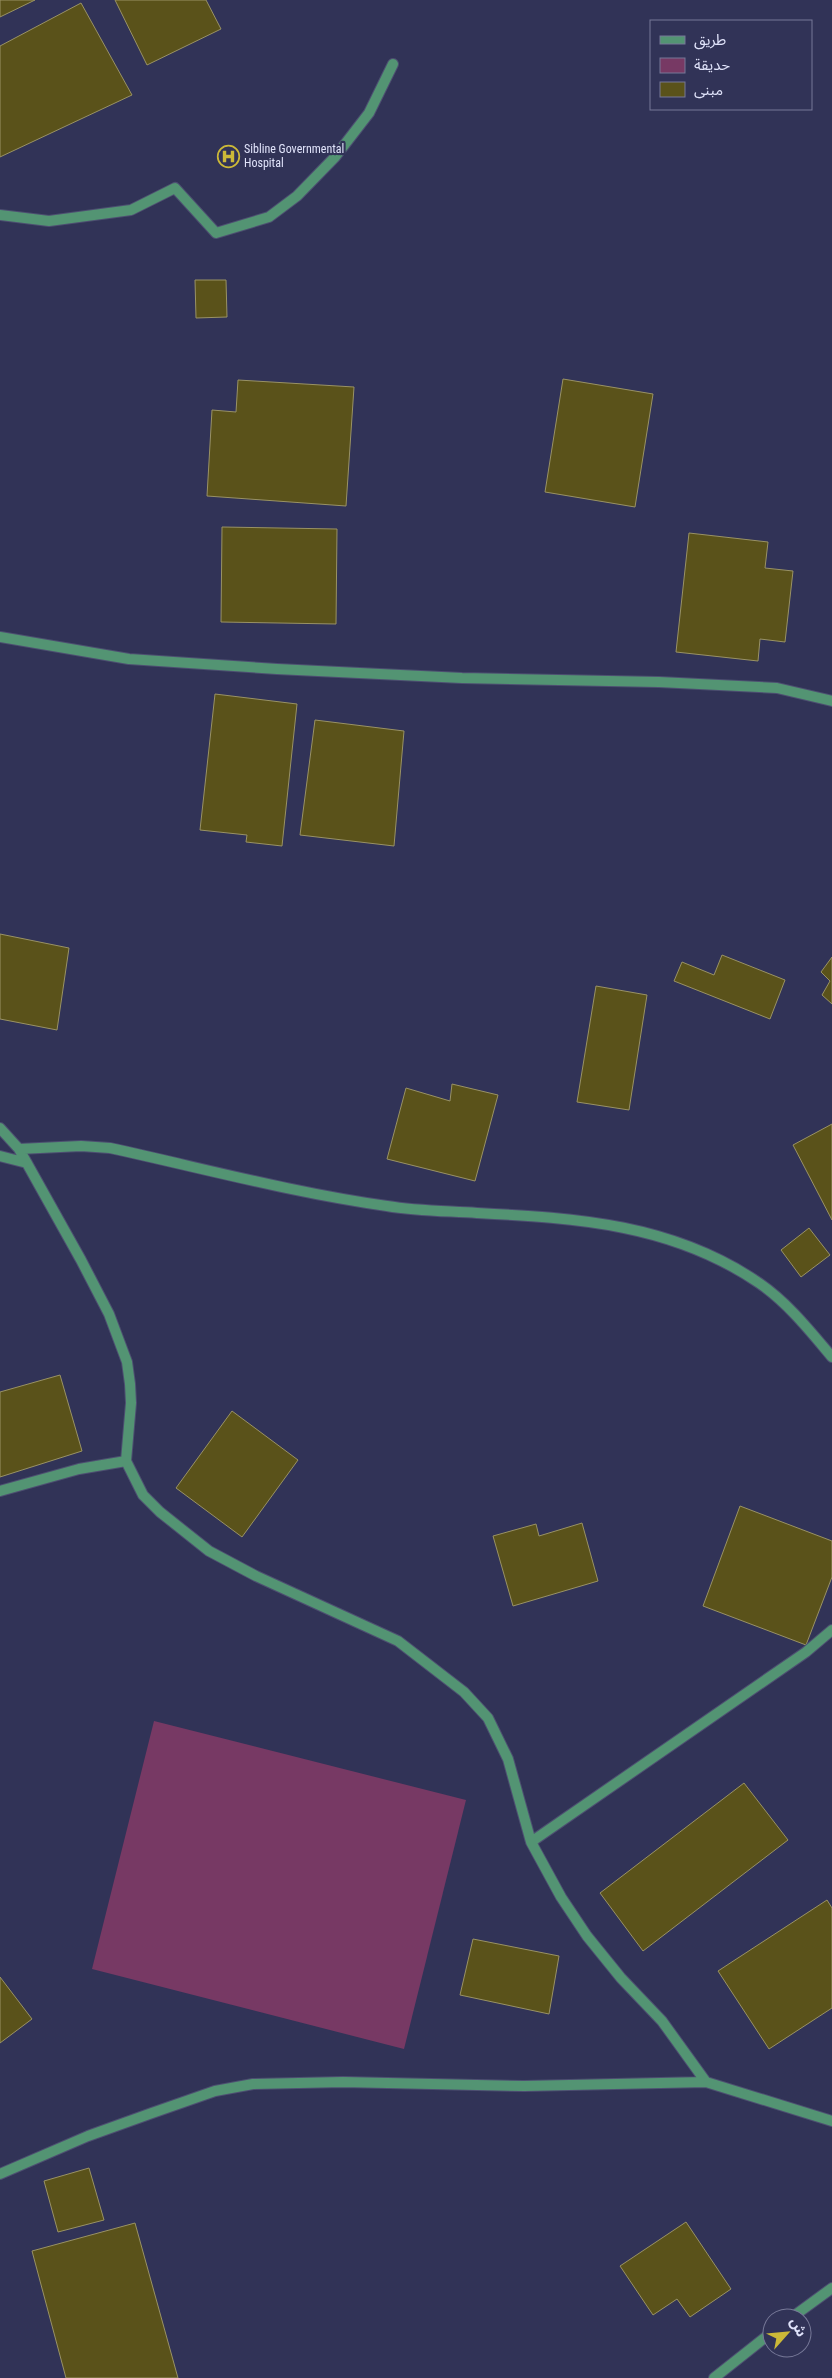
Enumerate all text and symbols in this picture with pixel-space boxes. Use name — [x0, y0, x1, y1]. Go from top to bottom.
legend — [650, 20, 812, 110]
text: طريق — [694, 31, 726, 50]
text: حديقة — [694, 56, 730, 74]
text: مبنى — [694, 81, 723, 99]
place label: Sibline Governmental Hospital — [244, 142, 344, 170]
hospital icon: Sibline Governmental Hospital — [216, 144, 240, 168]
north arrow — [762, 2308, 812, 2358]
text: ش — [787, 2315, 810, 2339]

